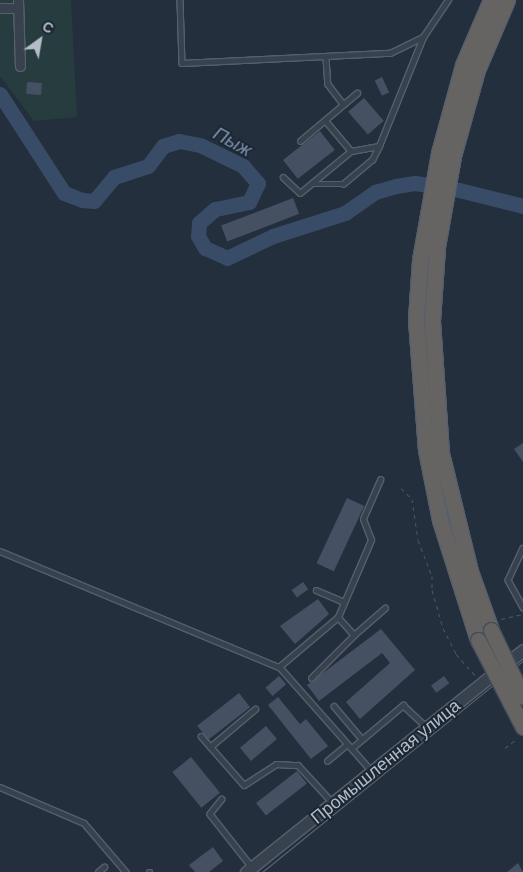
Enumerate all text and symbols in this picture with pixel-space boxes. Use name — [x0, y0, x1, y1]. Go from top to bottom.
north arrow — [15, 15, 65, 65]
text: С — [39, 17, 57, 37]
water label: Пыж — [210, 121, 256, 161]
street label: Промышленная улица — [306, 694, 464, 828]

